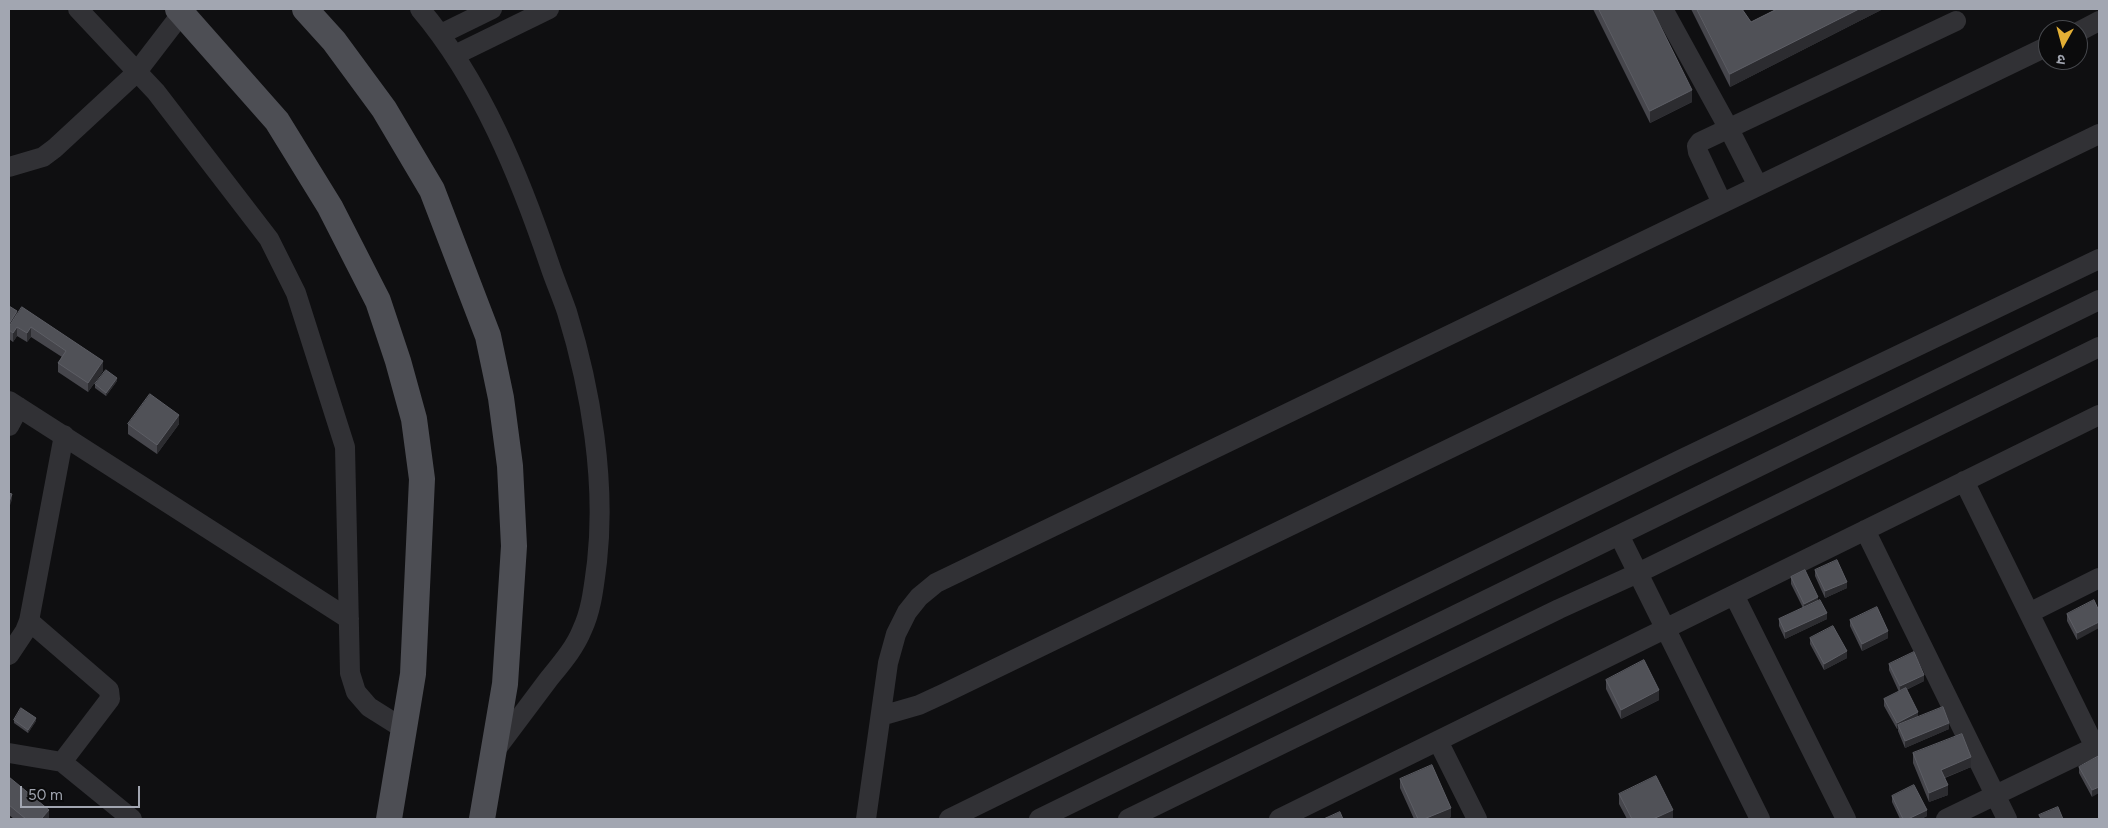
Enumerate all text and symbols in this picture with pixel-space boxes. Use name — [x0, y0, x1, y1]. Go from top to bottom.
north arrow — [2038, 20, 2088, 70]
text: उ — [2056, 50, 2066, 68]
scale bar — [22, 776, 142, 808]
text: 50 m — [28, 786, 63, 804]

